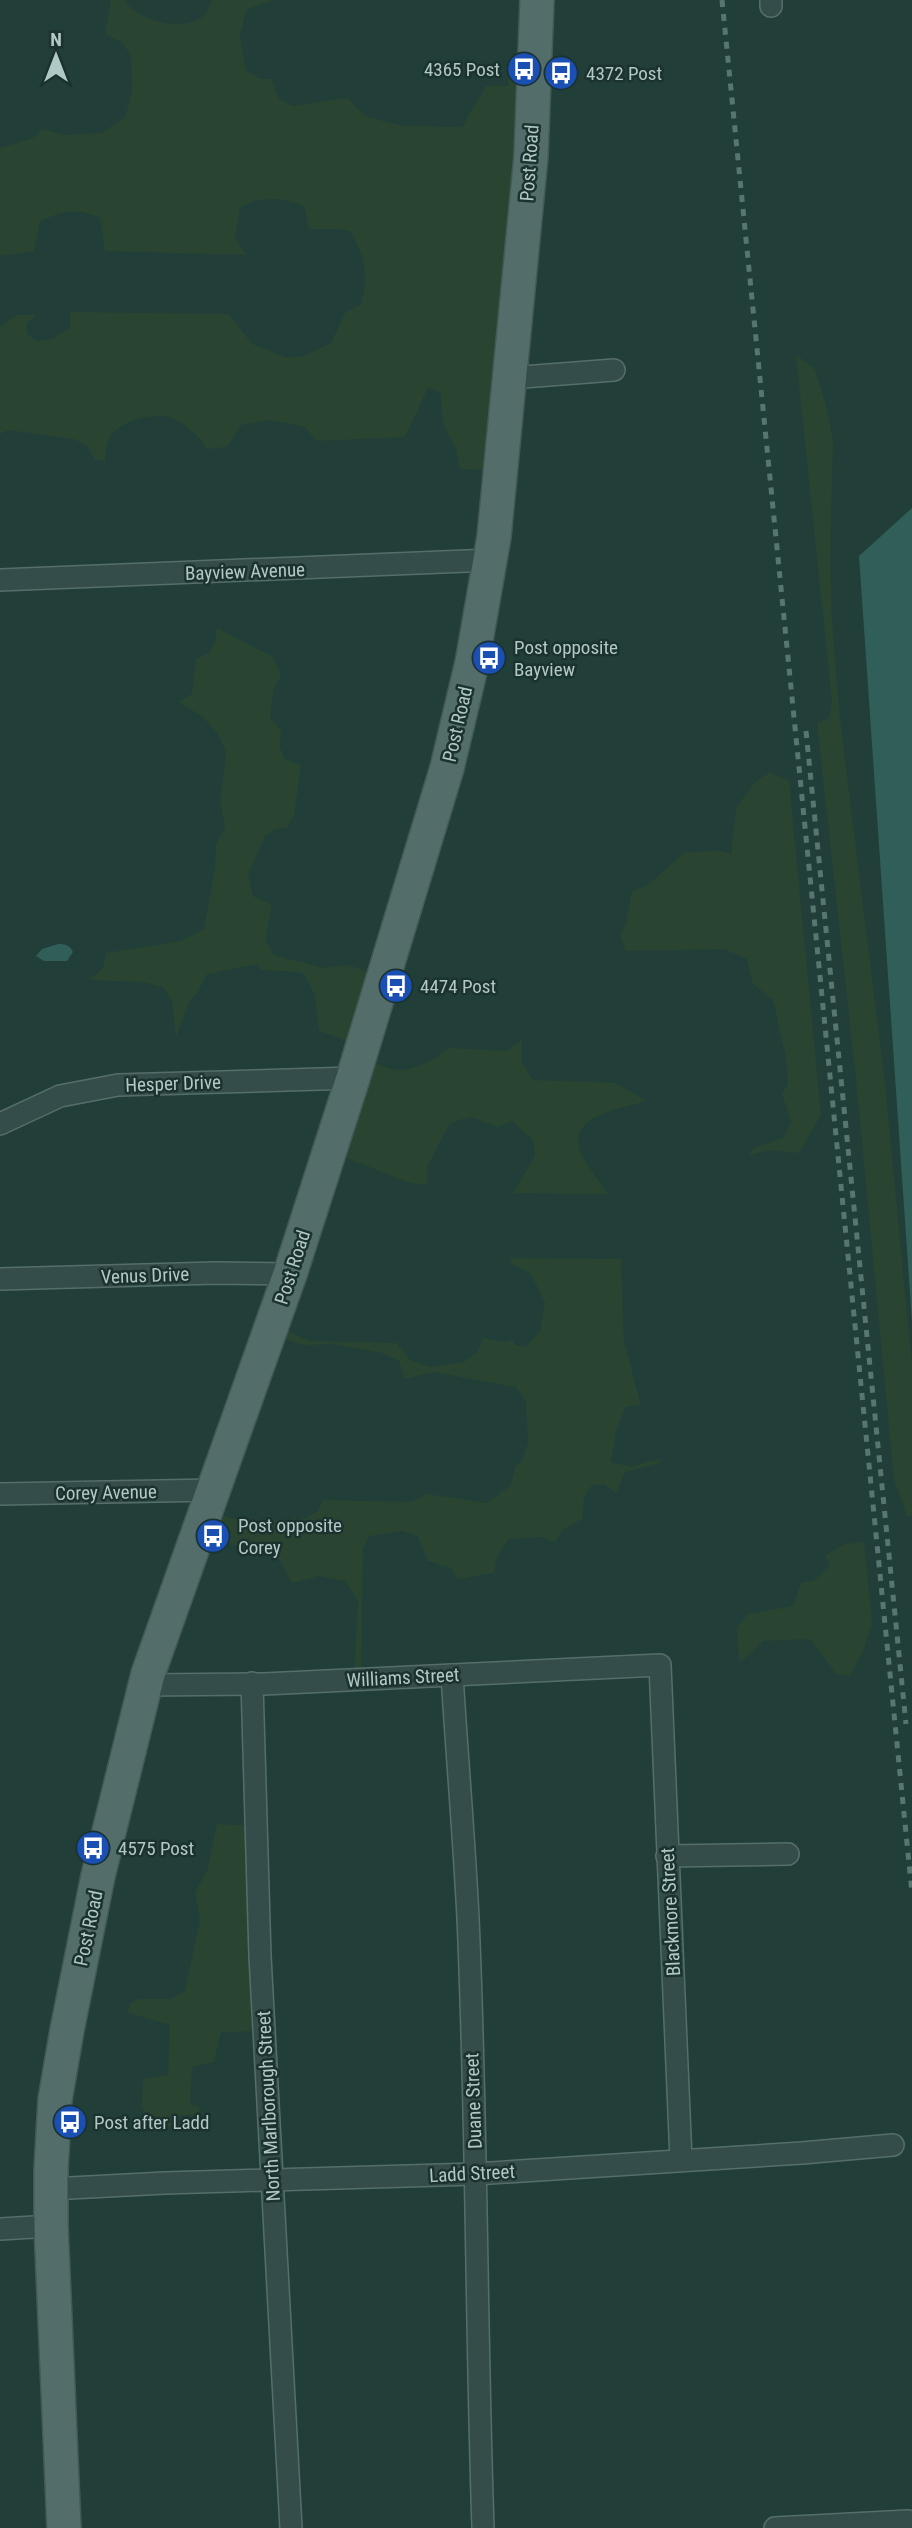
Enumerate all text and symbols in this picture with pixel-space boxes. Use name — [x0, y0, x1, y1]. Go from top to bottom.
north arrow — [21, 21, 91, 91]
text: N — [50, 28, 62, 51]
bus stop icon: 4365 Post — [505, 50, 543, 88]
bus stop icon: 4372 Post — [542, 54, 580, 92]
place label: 4365 Post — [424, 58, 500, 81]
place label: 4372 Post — [586, 62, 662, 85]
street label: Post Road — [515, 124, 544, 202]
street label: Bayview Avenue — [185, 558, 305, 585]
place label: Post opposite Bayview — [514, 636, 618, 681]
bus stop icon: Post opposite Bayview — [470, 639, 508, 677]
street label: Post Road — [438, 684, 477, 764]
bus stop icon: 4474 Post — [377, 967, 415, 1005]
place label: 4474 Post — [420, 975, 496, 998]
street label: Hesper Drive — [125, 1070, 221, 1097]
street label: Post Road — [270, 1227, 315, 1307]
street label: Venus Drive — [100, 1262, 190, 1289]
street label: Corey Avenue — [55, 1480, 157, 1505]
place label: Post opposite Corey — [238, 1514, 342, 1559]
bus stop icon: Post opposite Corey — [194, 1517, 232, 1555]
street label: Williams Street — [346, 1663, 460, 1692]
bus stop icon: 4575 Post — [74, 1829, 112, 1867]
place label: 4575 Post — [118, 1837, 194, 1860]
street label: Blackmore Street — [656, 1847, 685, 1977]
street label: Post Road — [69, 1888, 108, 1968]
street label: North Marlborough Street — [252, 2010, 285, 2202]
street label: Duane Street — [460, 2053, 487, 2149]
bus stop icon: Post after Ladd — [51, 2103, 89, 2141]
place label: Post after Ladd — [94, 2111, 209, 2134]
street label: Ladd Street — [429, 2160, 516, 2187]

